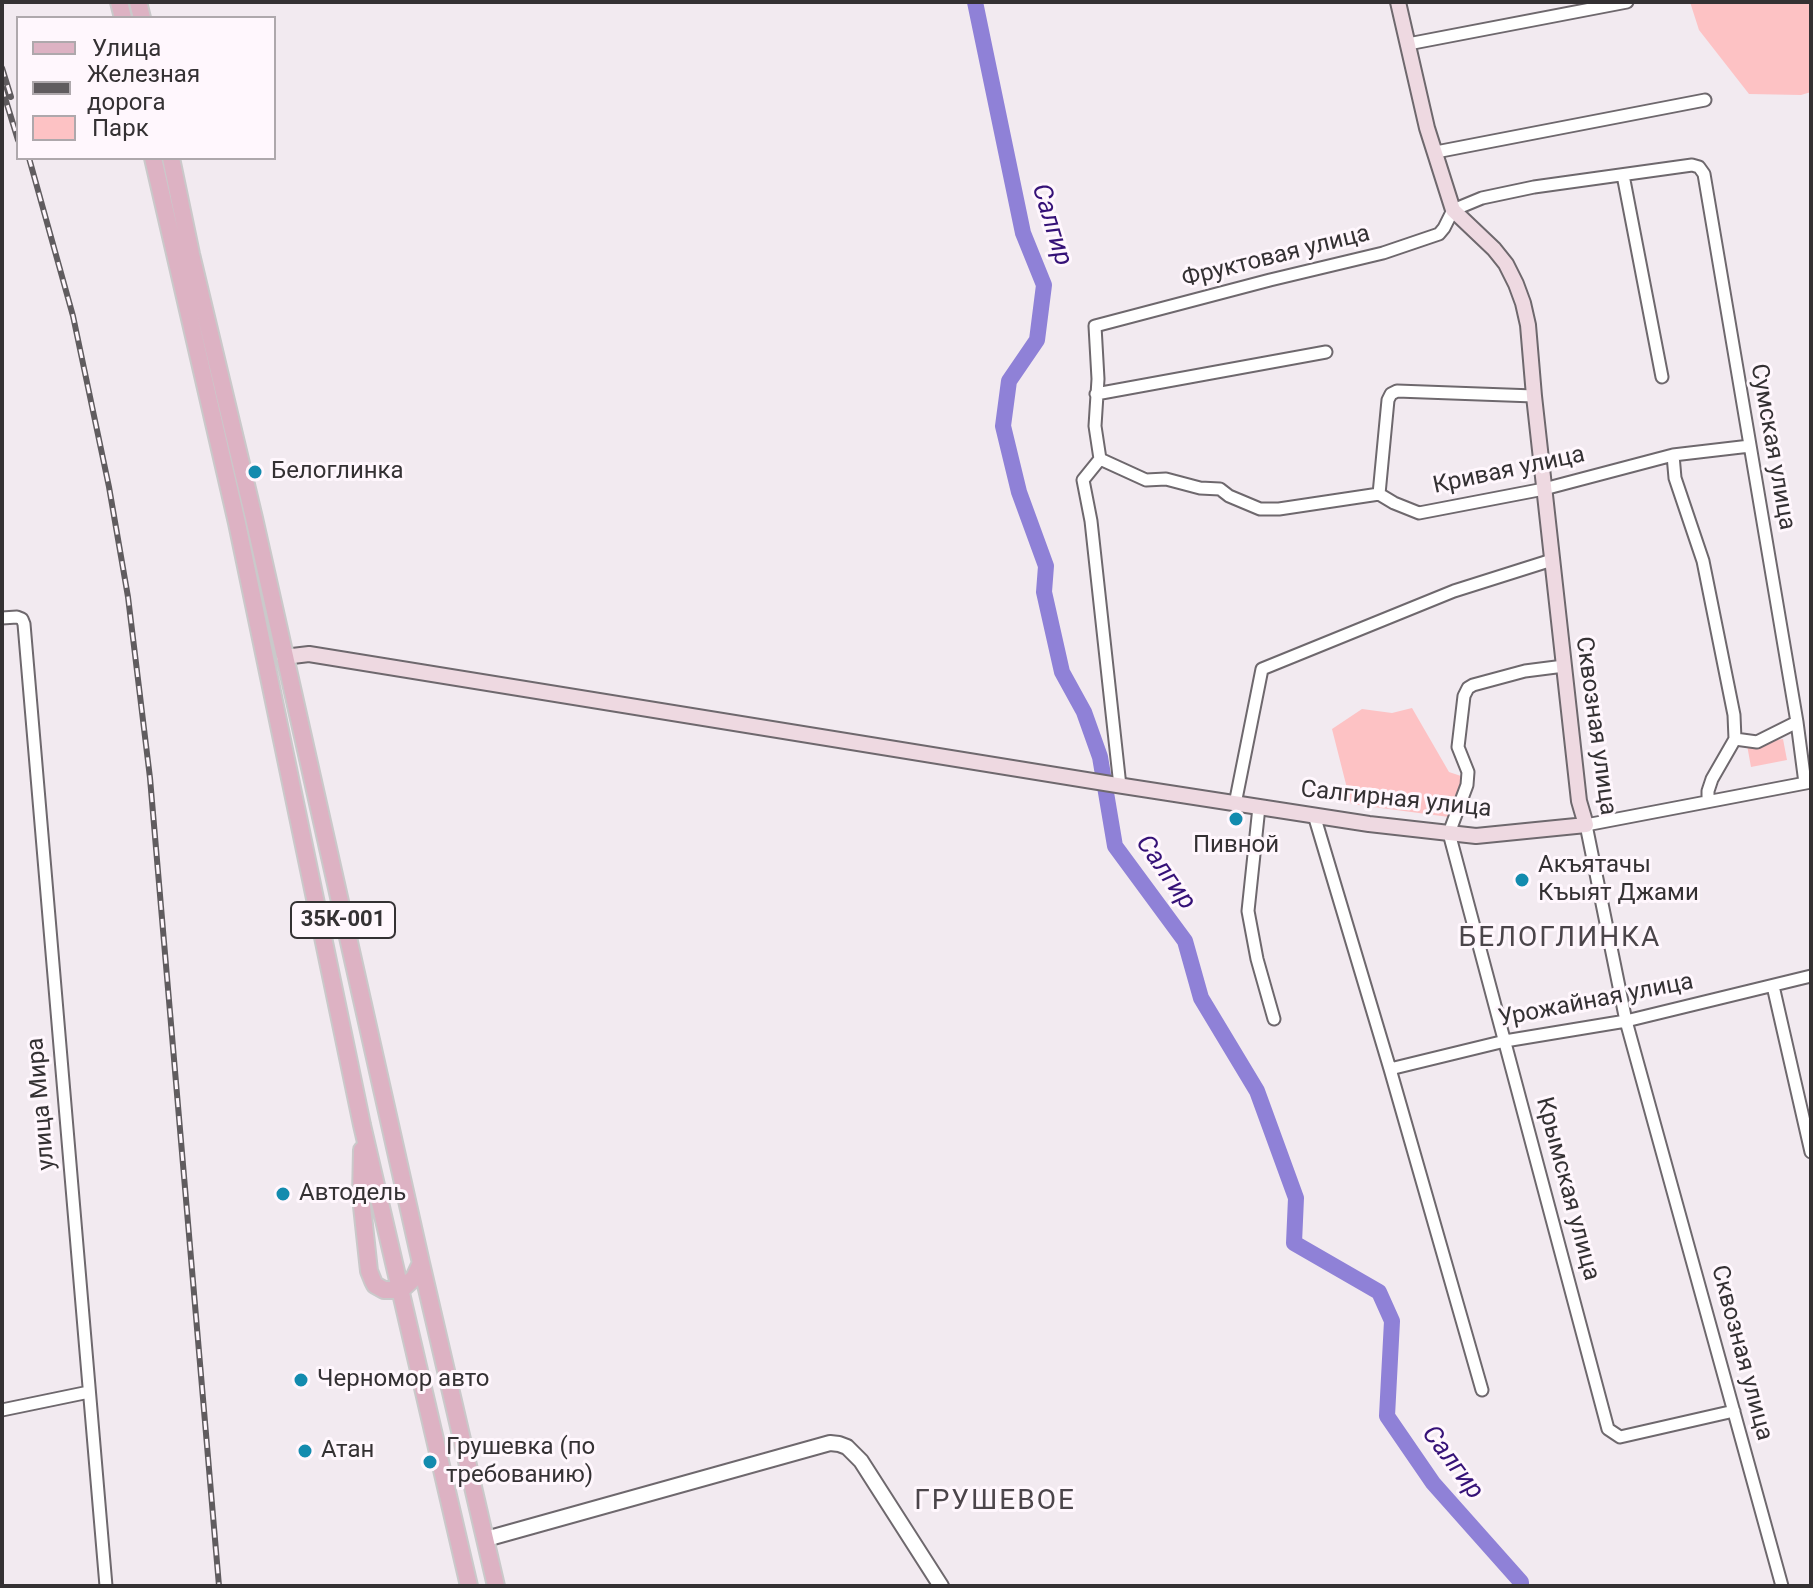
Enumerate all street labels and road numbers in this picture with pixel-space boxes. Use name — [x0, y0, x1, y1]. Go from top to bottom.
street label: Фруктовая улица — [1179, 220, 1373, 294]
street label: Сумская улица — [1743, 362, 1801, 532]
street label: Кривая улица — [1431, 441, 1587, 501]
street label: Сквозная улица — [1568, 635, 1622, 817]
street label: Салгирная улица — [1299, 776, 1493, 824]
road number: 35К-001 — [291, 902, 395, 938]
street label: Урожайная улица — [1496, 968, 1696, 1034]
street label: улица Мира — [22, 1036, 62, 1172]
street label: Крымская улица — [1529, 1094, 1605, 1284]
street label: Сквозная улица — [1704, 1262, 1778, 1444]

